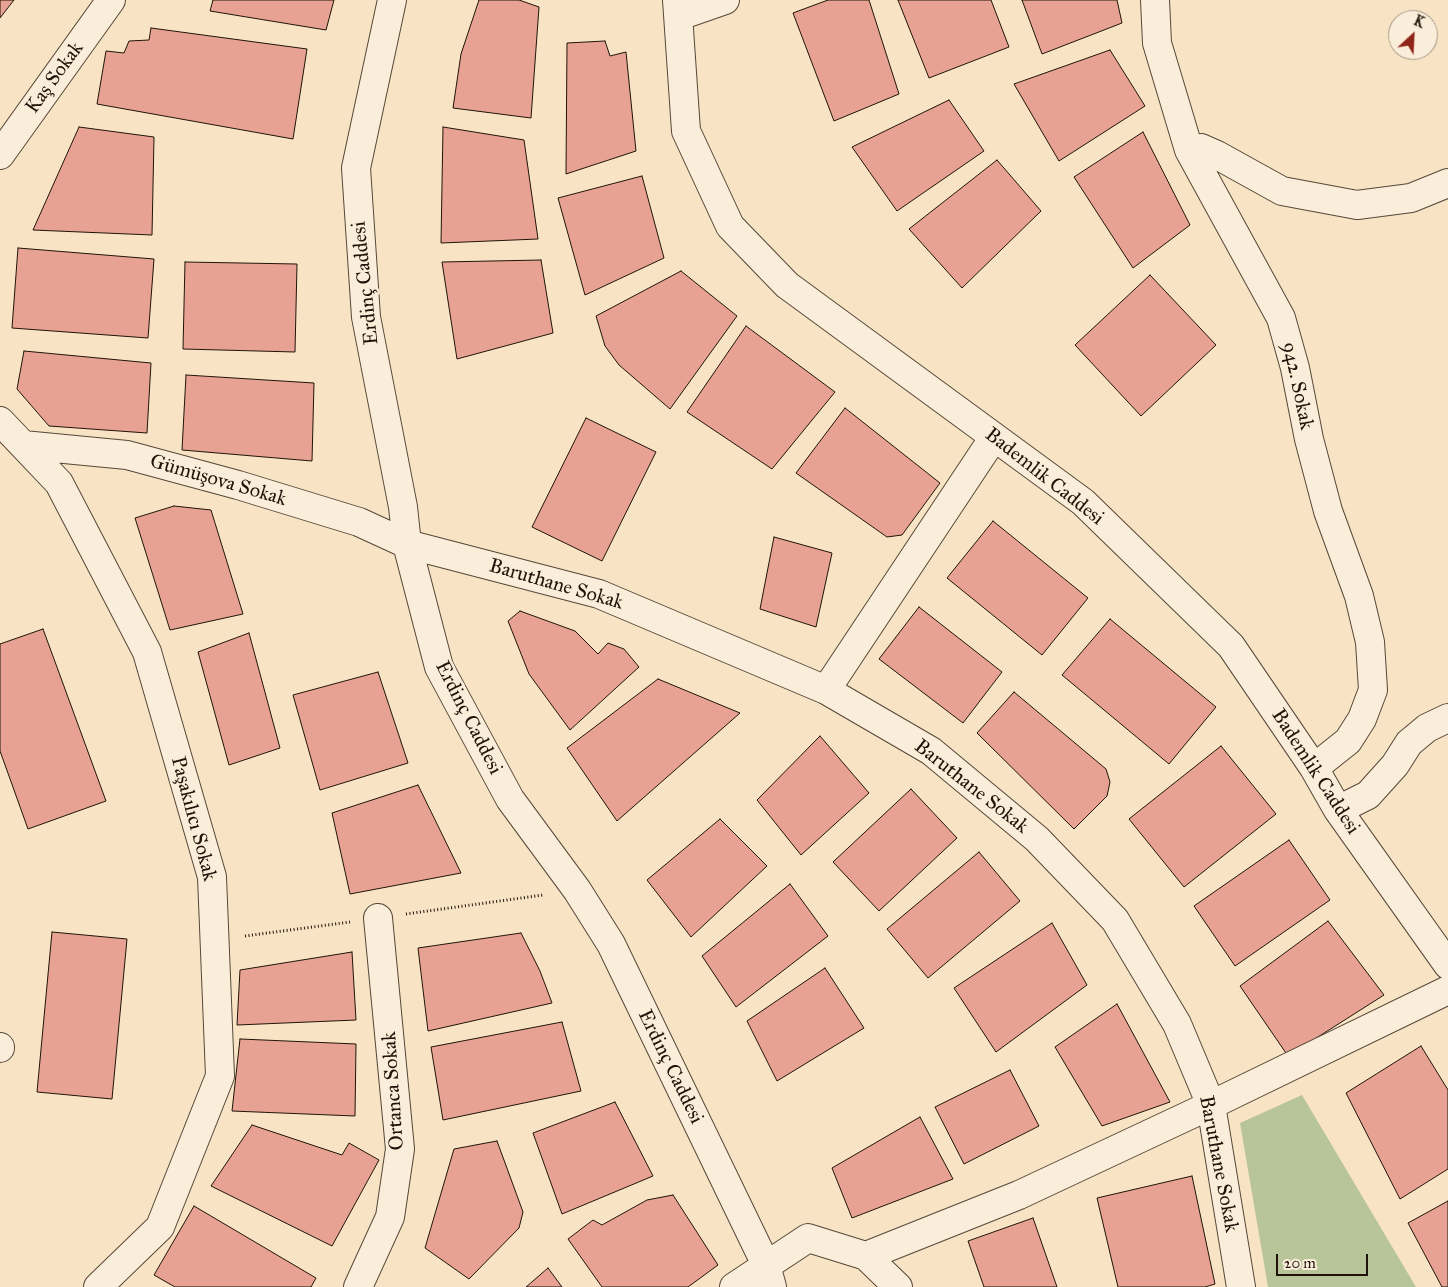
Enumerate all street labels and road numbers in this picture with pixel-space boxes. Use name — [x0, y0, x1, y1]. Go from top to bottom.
street label: Kaş Sokak — [21, 37, 89, 119]
street label: Erdinç Caddesi — [348, 220, 384, 346]
street label: 942. Sokak — [1276, 340, 1318, 432]
street label: Bademlik Caddesi — [980, 423, 1108, 531]
street label: Gümüşova Sokak — [147, 450, 289, 512]
street label: Baruthane Sokak — [486, 554, 626, 616]
street label: Erdinç Caddesi — [429, 657, 507, 779]
street label: Bademlik Caddesi — [1266, 705, 1364, 839]
street label: Baruthane Sokak — [909, 735, 1033, 839]
street label: Paşakılıcı Sokak — [165, 754, 221, 884]
street label: Erdinç Caddesi — [632, 1006, 708, 1128]
street label: Ortanca Sokak — [378, 1031, 410, 1151]
street label: Baruthane Sokak — [1193, 1094, 1243, 1234]

